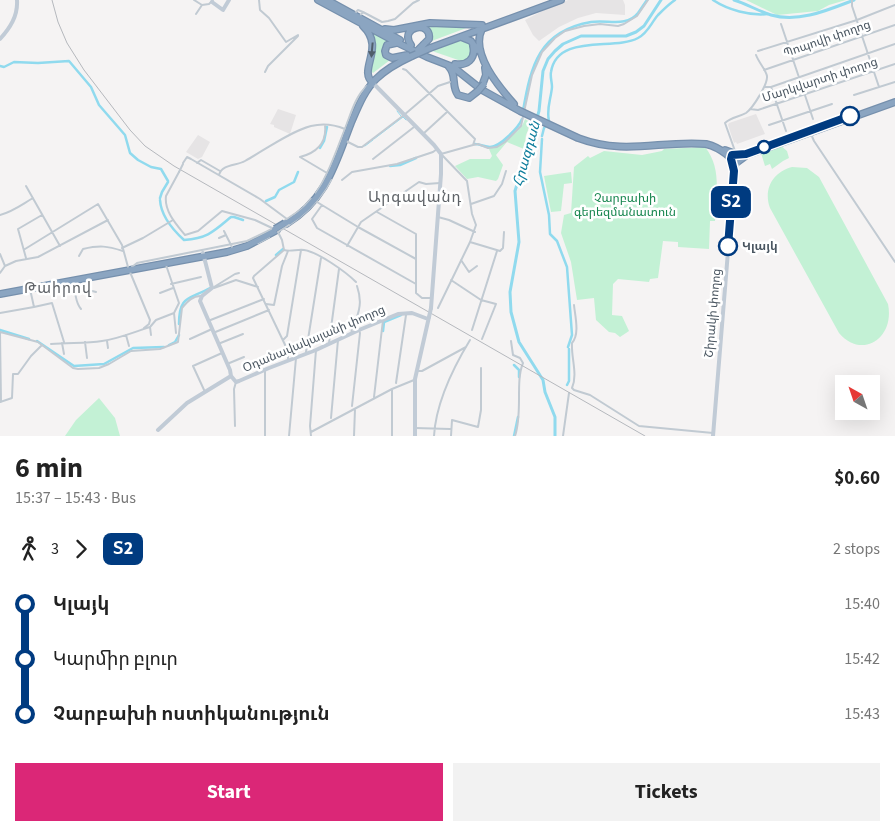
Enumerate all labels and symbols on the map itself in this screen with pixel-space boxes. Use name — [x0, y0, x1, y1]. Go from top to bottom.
street label: Պոպովի փողոց — [781, 16, 873, 62]
one-way arrow — [367, 43, 375, 59]
street label: Մարկվարտի փողոց — [760, 53, 880, 107]
unlabelled marker — [840, 106, 860, 126]
water label: Հրազդան — [508, 118, 546, 189]
unlabelled marker — [757, 140, 771, 154]
line badge: Տ2 — [708, 186, 754, 218]
district label: Արգավանդ — [368, 187, 462, 208]
park label: Չարբախի գերեզմանատուն — [574, 190, 676, 221]
marker: Կլայկ — [718, 236, 738, 256]
place label: Կլայկ — [742, 238, 778, 255]
street label: Շիրակի փողոց — [701, 268, 725, 358]
district label: Թաիրով — [24, 278, 92, 299]
street label: Օդանավակայանի փողոց — [240, 301, 388, 377]
north arrow — [835, 375, 880, 420]

